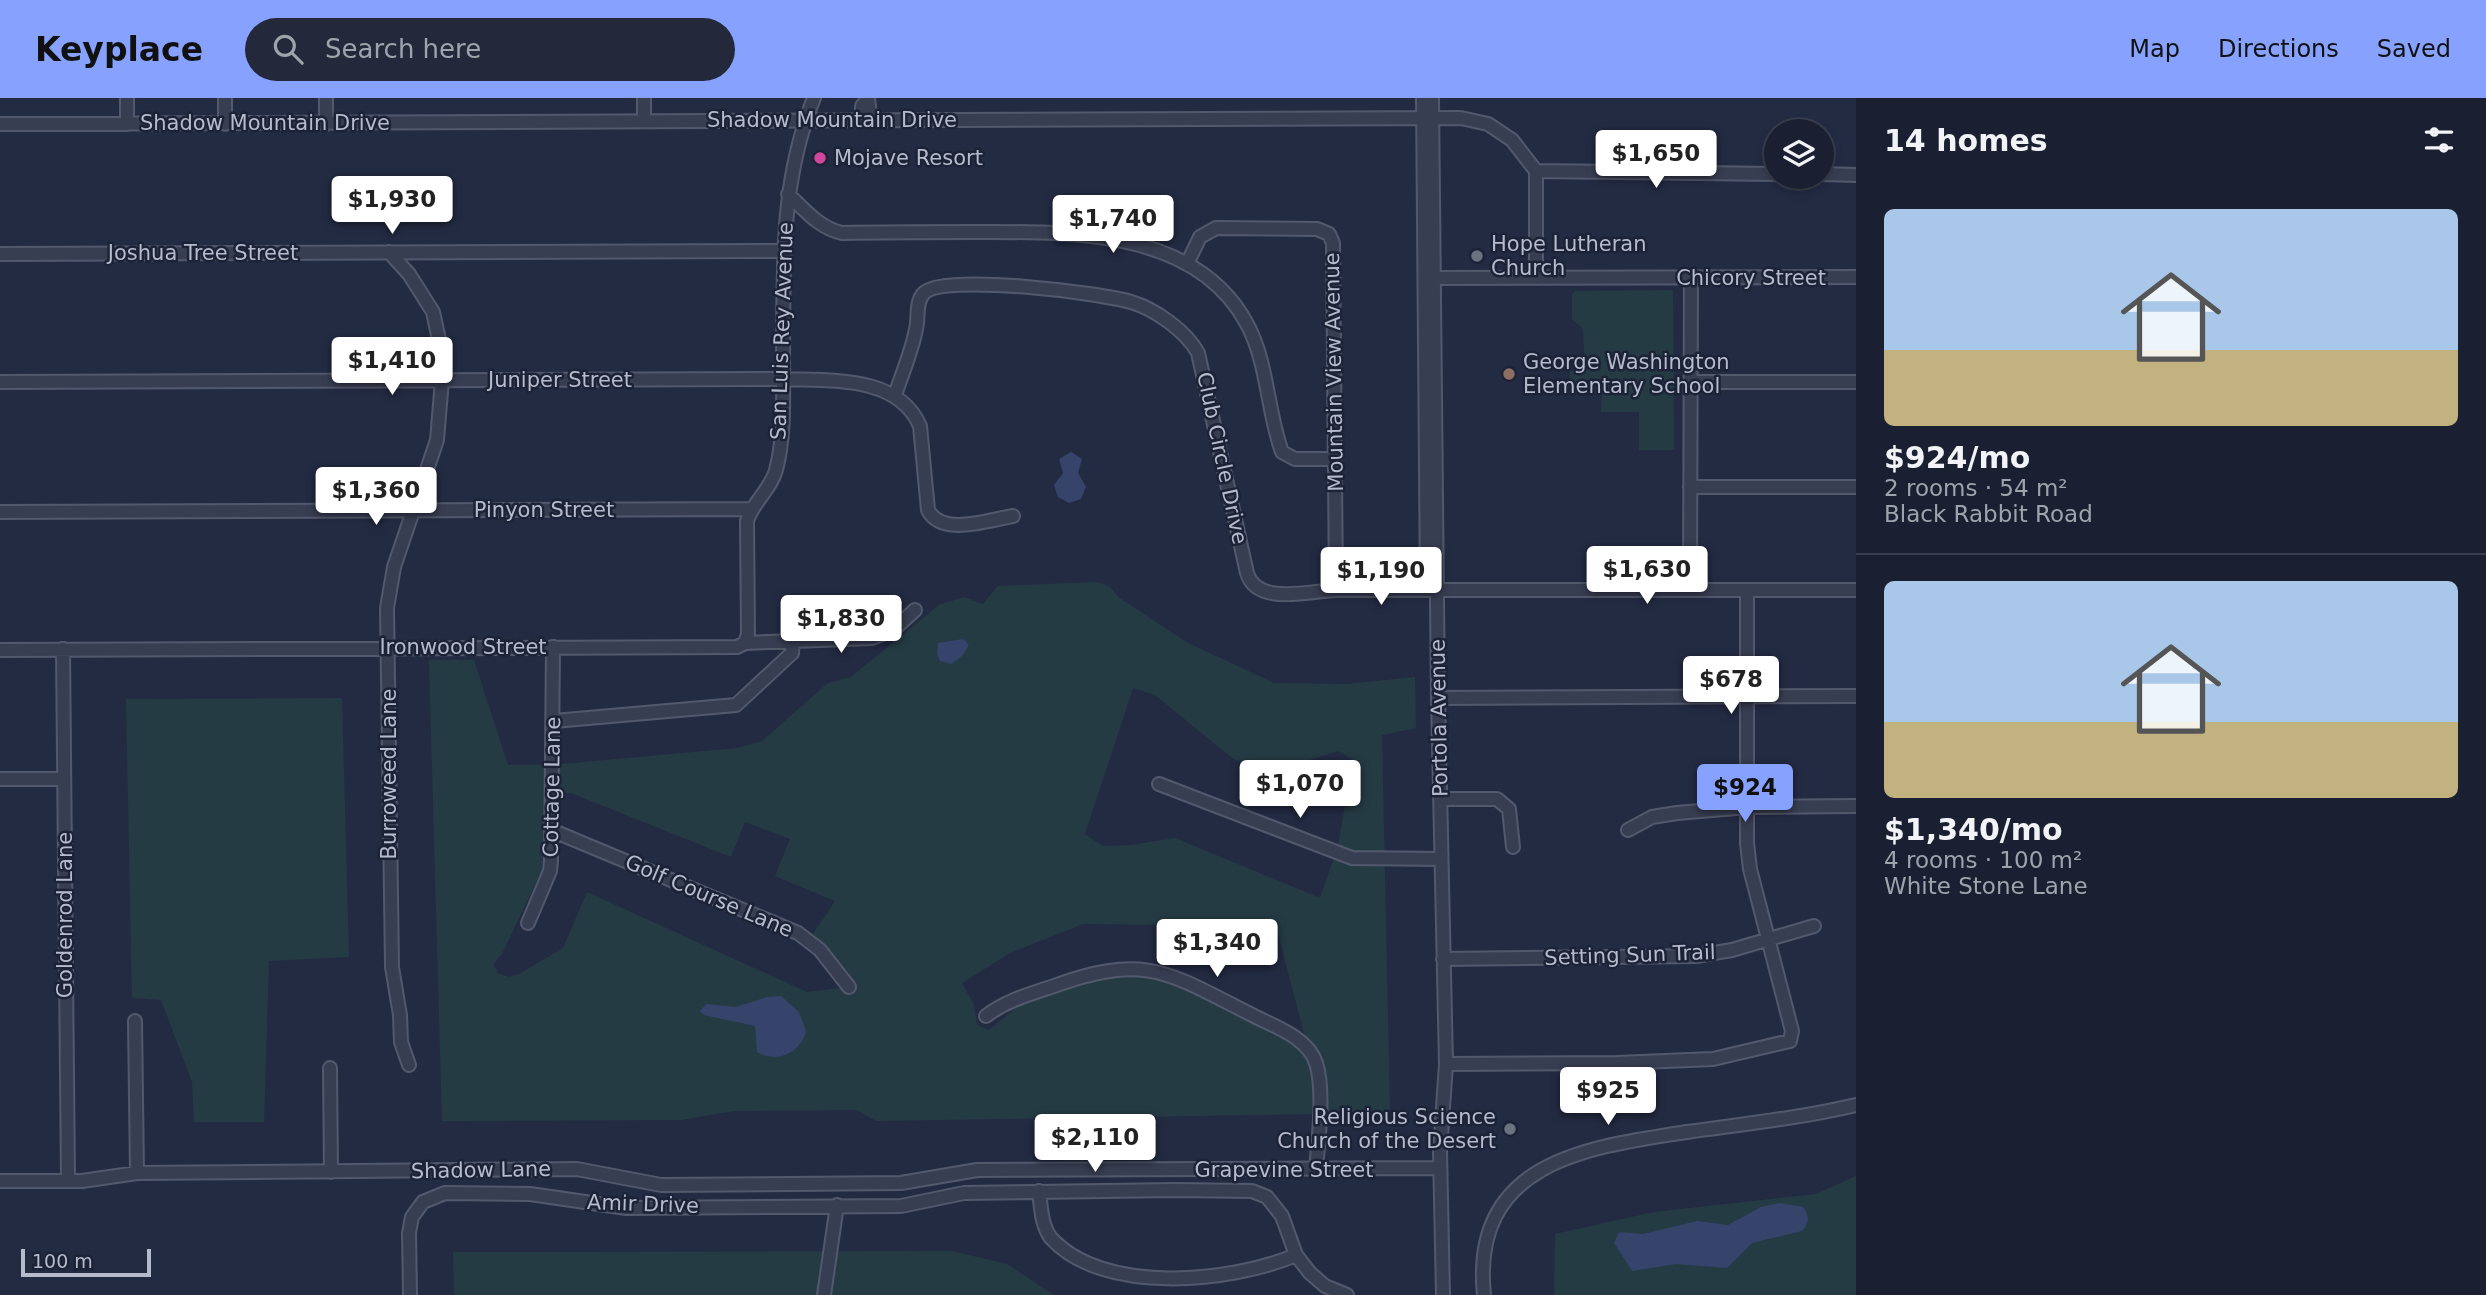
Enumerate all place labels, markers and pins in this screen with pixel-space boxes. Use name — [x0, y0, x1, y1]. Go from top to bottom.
pin: $1,650 — [1599, 130, 1713, 190]
place label: Mojave Resort — [834, 146, 983, 170]
marker: Mojave Resort — [812, 150, 828, 166]
pin: $1,930 — [335, 176, 449, 236]
pin: $1,740 — [1056, 195, 1170, 255]
place label: Hope Lutheran Church — [1491, 232, 1646, 280]
marker: Hope Lutheran Church — [1469, 248, 1485, 264]
pin: $1,410 — [335, 338, 449, 397]
place label: George Washington Elementary School — [1523, 350, 1730, 398]
marker: George Washington Elementary School — [1501, 366, 1517, 382]
pin: $1,360 — [319, 468, 433, 527]
pin: $1,630 — [1590, 546, 1704, 606]
pin: $1,190 — [1324, 547, 1438, 607]
pin: $1,830 — [784, 596, 898, 655]
pin: $678 — [1690, 656, 1772, 716]
pin: $1,070 — [1243, 760, 1357, 820]
pin: $924 — [1704, 764, 1786, 824]
pin: $1,340 — [1160, 920, 1274, 979]
pin: $925 — [1567, 1068, 1649, 1127]
place label: Religious Science Church of the Desert — [1277, 1105, 1496, 1153]
pin: $2,110 — [1038, 1114, 1152, 1174]
marker: Religious Science Church of the Desert — [1502, 1121, 1518, 1137]

